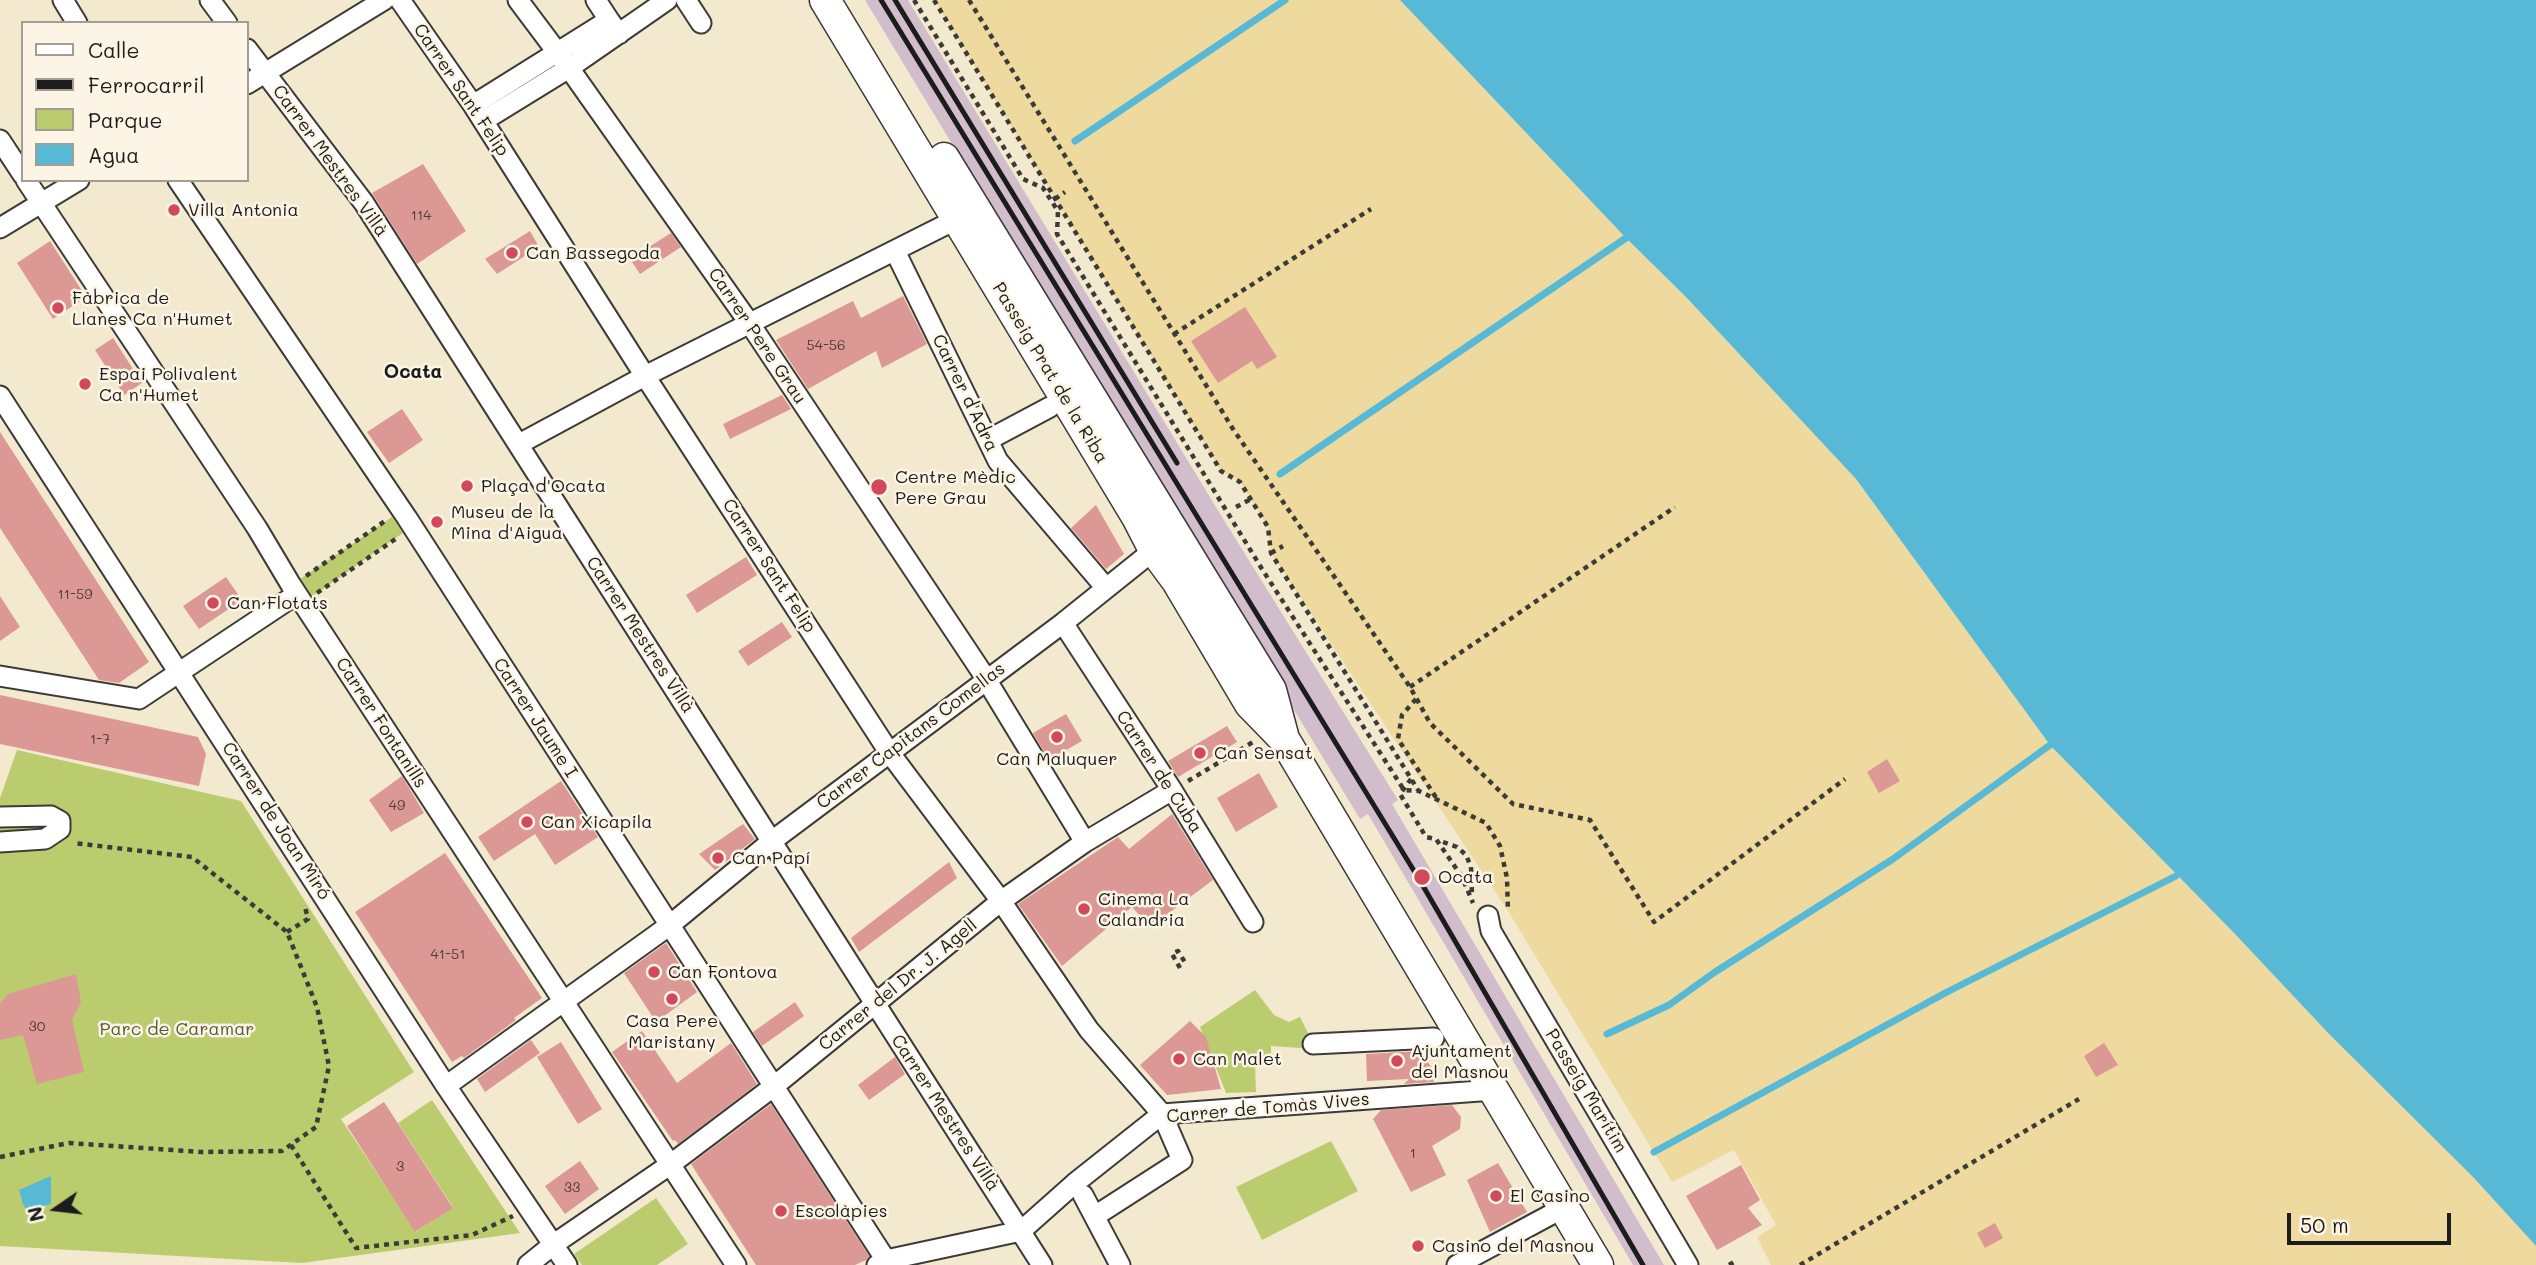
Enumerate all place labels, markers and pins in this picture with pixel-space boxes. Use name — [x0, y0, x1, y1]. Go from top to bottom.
place label: Villa Antonia — [188, 199, 299, 221]
marker: Villa Antonia — [166, 202, 182, 218]
place label: Can Bassegoda — [526, 242, 661, 264]
marker: Can Bassegoda — [504, 245, 520, 261]
place label: Fàbrica de Llanes Ca n'Humet — [72, 287, 233, 330]
marker: Fàbrica de Llanes Ca n'Humet — [50, 300, 66, 316]
place label: Espai Polivalent Ca n'Humet — [99, 363, 238, 406]
marker: Espai Polivalent Ca n'Humet — [77, 376, 93, 392]
place label: Centre Mèdic Pere Grau — [895, 466, 1016, 508]
place label: Plaça d'Ocata — [481, 475, 606, 497]
marker: Centre Mèdic Pere Grau — [869, 477, 889, 497]
marker: Plaça d'Ocata — [459, 478, 475, 494]
place label: Museu de la Mina d'Aigua — [451, 501, 563, 544]
marker: Museu de la Mina d'Aigua — [429, 514, 445, 530]
place label: Can Flotats — [227, 592, 328, 614]
marker: Can Flotats — [205, 595, 221, 611]
marker: Can Maluquer — [1049, 729, 1065, 745]
place label: Can Sensat — [1214, 742, 1313, 764]
marker: Can Sensat — [1192, 745, 1208, 761]
place label: Can Maluquer — [996, 748, 1118, 770]
place label: Can Xicapila — [541, 811, 652, 833]
marker: Can Xicapila — [519, 814, 535, 830]
place label: Can Papí — [732, 847, 811, 869]
marker: Can Papí — [710, 850, 726, 866]
place label: Ocata — [1438, 866, 1493, 888]
marker: Ocata — [1412, 867, 1432, 887]
place label: Cinema La Calandria — [1098, 888, 1189, 930]
marker: Cinema La Calandria — [1076, 901, 1092, 917]
place label: Can Fontova — [668, 961, 778, 983]
marker: Can Fontova — [646, 964, 662, 980]
marker: Casa Pere Maristany — [664, 991, 680, 1007]
place label: Casa Pere Maristany — [626, 1010, 718, 1052]
place label: Ajuntament del Masnou — [1411, 1040, 1512, 1082]
place label: Can Malet — [1193, 1048, 1282, 1070]
marker: Can Malet — [1171, 1051, 1187, 1067]
marker: Ajuntament del Masnou — [1389, 1053, 1405, 1069]
place label: El Casino — [1510, 1185, 1590, 1207]
marker: El Casino — [1488, 1188, 1504, 1204]
place label: Escolàpies — [795, 1200, 888, 1222]
marker: Escolàpies — [773, 1203, 789, 1219]
place label: Casino del Masnou — [1432, 1235, 1594, 1257]
marker: Casino del Masnou — [1410, 1238, 1426, 1254]

